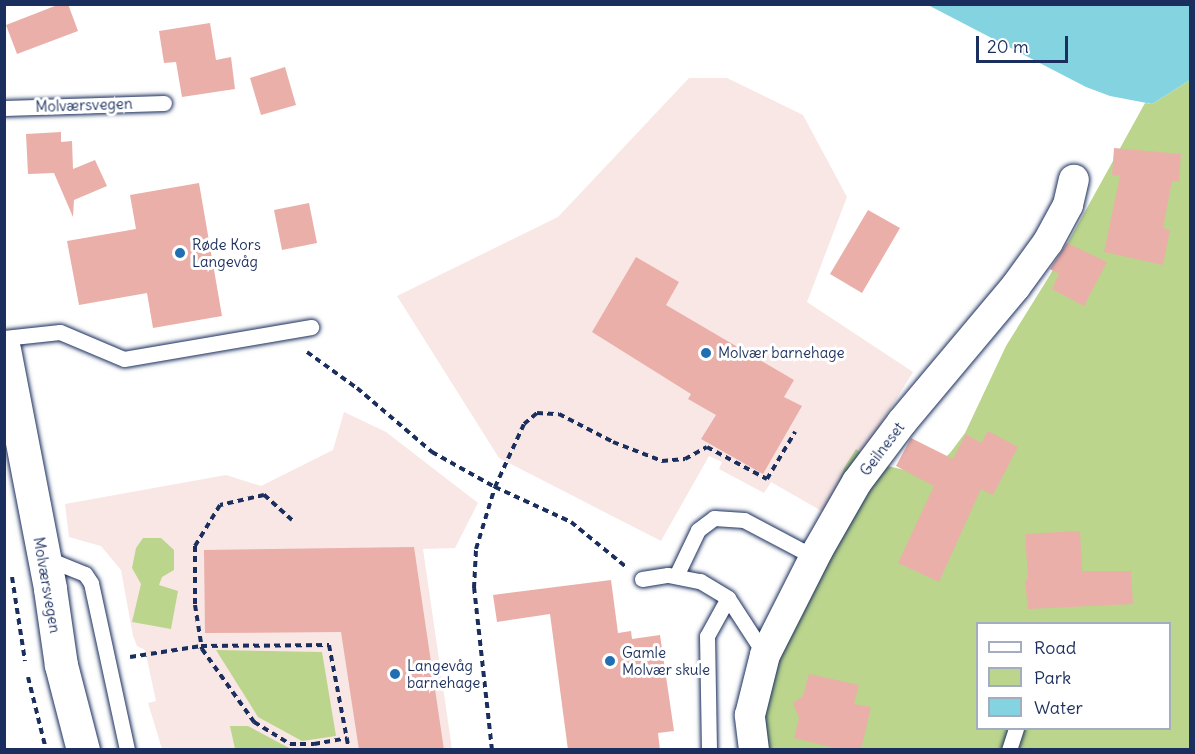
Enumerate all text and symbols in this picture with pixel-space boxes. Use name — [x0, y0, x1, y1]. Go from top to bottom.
scale bar — [979, 24, 1070, 62]
text: 20 m — [987, 35, 1029, 58]
street label: Molværsvegen — [35, 94, 133, 116]
place label: Røde Kors Langevåg — [192, 235, 261, 270]
marker: Røde Kors Langevåg — [173, 246, 187, 260]
place label: Molvær barnehage — [718, 344, 845, 362]
marker: Molvær barnehage — [699, 346, 713, 360]
street label: Geilneset — [856, 419, 908, 479]
street label: Molværsvegen — [30, 536, 64, 634]
legend — [976, 622, 1171, 730]
text: Road — [1034, 636, 1076, 659]
place label: Gamle Molvær skule — [622, 643, 710, 678]
marker: Gamle Molvær skule — [603, 654, 617, 668]
place label: Langevåg barnehage — [407, 656, 480, 691]
text: Park — [1034, 666, 1071, 689]
marker: Langevåg barnehage — [388, 667, 402, 681]
text: Water — [1034, 696, 1083, 719]

